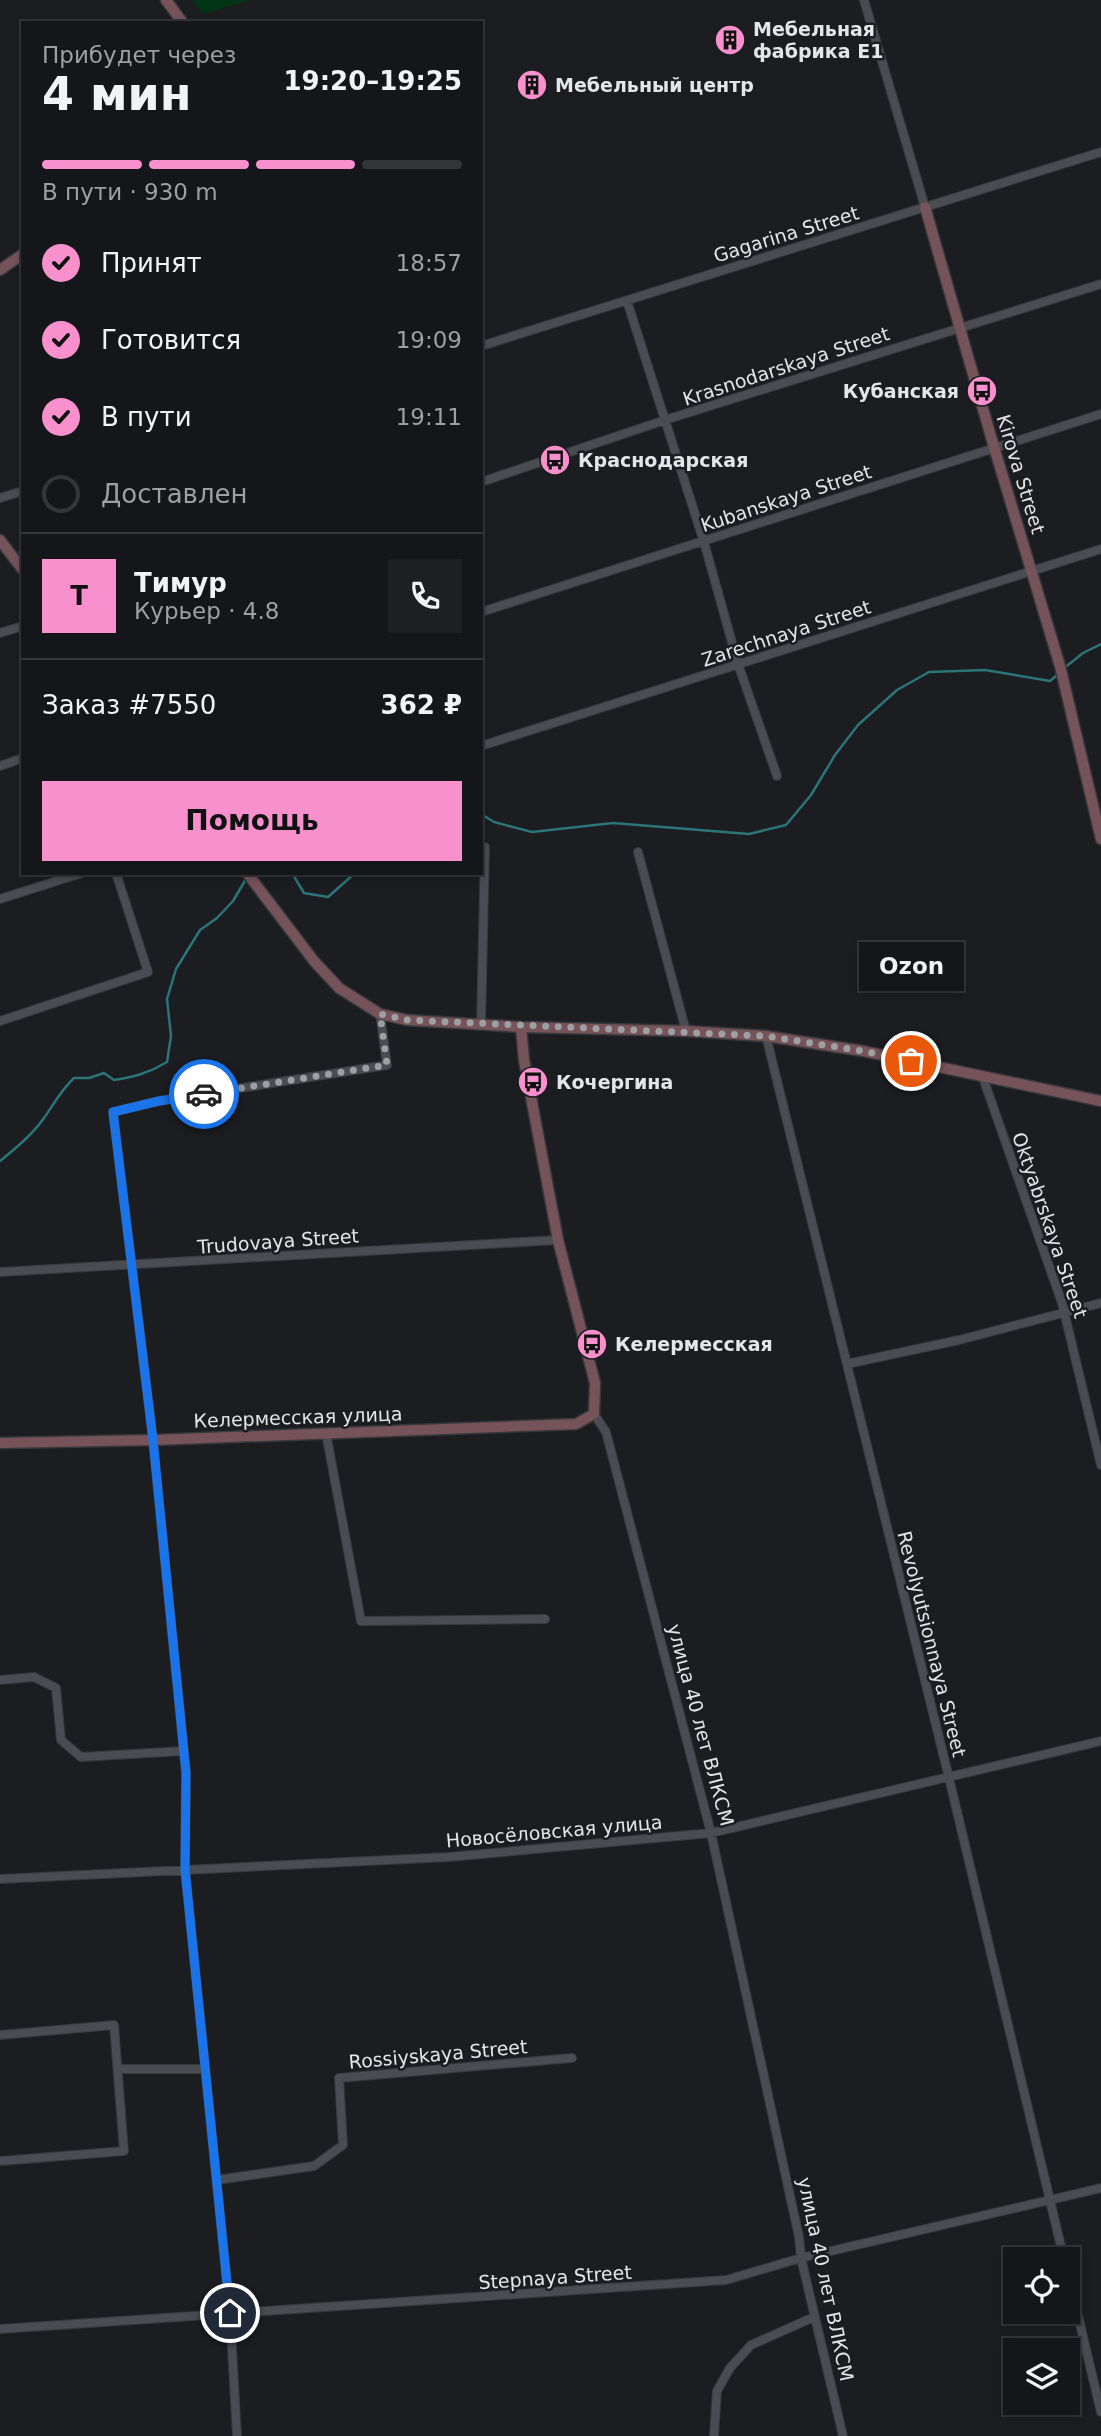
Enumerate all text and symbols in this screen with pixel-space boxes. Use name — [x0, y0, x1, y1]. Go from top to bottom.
place label: Мебельная фабрика Е1 — [753, 18, 883, 62]
building icon: Мебельная фабрика Е1 — [713, 23, 747, 57]
text: Прибудет через — [42, 42, 236, 68]
text: 19:20–19:25 — [283, 66, 462, 96]
text: 4 мин — [42, 67, 192, 121]
building icon: Мебельный центр — [515, 68, 549, 102]
place label: Мебельный центр — [555, 74, 754, 96]
text: В пути · 930 m — [42, 179, 218, 205]
street label: Gagarina Street — [711, 201, 861, 267]
icon: check — [42, 244, 80, 282]
text: Принят — [101, 248, 202, 278]
text: 18:57 — [396, 250, 462, 276]
icon: check — [42, 321, 80, 359]
street label: Krasnodarskaya Street — [680, 322, 892, 410]
text: Готовится — [101, 325, 241, 355]
text: 19:09 — [396, 327, 462, 353]
bus stop icon: Кубанская — [965, 374, 999, 408]
place label: Кубанская — [843, 380, 959, 402]
icon: check — [42, 398, 80, 436]
text: В пути — [101, 402, 192, 432]
text: 19:11 — [396, 404, 462, 430]
street label: Kirova Street — [992, 412, 1050, 536]
bus stop icon: Краснодарская — [538, 443, 572, 477]
place label: Краснодарская — [578, 449, 748, 471]
street label: Kubanskaya Street — [698, 460, 874, 536]
text: Доставлен — [101, 479, 248, 509]
button: phone — [388, 559, 462, 633]
text: Тимур — [134, 568, 227, 598]
text: Т — [70, 581, 88, 611]
street label: Zarechnaya Street — [699, 595, 873, 671]
text: Курьер · 4.8 — [134, 598, 279, 624]
text: Заказ #7550 — [42, 690, 216, 720]
text: 362 ₽ — [381, 690, 462, 720]
button: Помощь — [42, 781, 462, 861]
callout: Ozon — [858, 942, 964, 991]
text: Ozon — [879, 953, 944, 979]
pin — [881, 1031, 941, 1091]
icon: bag — [892, 1042, 930, 1080]
courier — [169, 1059, 239, 1129]
bus stop icon: Кочергина — [516, 1065, 550, 1099]
place label: Кочергина — [556, 1071, 673, 1093]
icon: car — [185, 1075, 223, 1113]
street label: Oktyabrskaya Street — [1008, 1129, 1092, 1321]
street label: Trudovaya Street — [195, 1224, 360, 1258]
bus stop icon: Келермесская — [575, 1327, 609, 1361]
place label: Келермесская — [615, 1333, 773, 1355]
street label: Келермесская улица — [193, 1402, 403, 1432]
street label: Revolyutsionnaya Street — [893, 1529, 971, 1759]
street label: улица 40 лет ВЛКСМ — [663, 1622, 739, 1828]
street label: Новосёловская улица — [445, 1811, 663, 1851]
street label: Rossiyskaya Street — [348, 2035, 528, 2073]
street label: улица 40 лет ВЛКСМ — [794, 2175, 858, 2383]
map controls — [1003, 2247, 1080, 2415]
button: locate — [1003, 2247, 1080, 2324]
street label: Stepnaya Street — [478, 2261, 632, 2293]
pin — [200, 2283, 260, 2343]
icon: home — [211, 2294, 249, 2332]
button: layers — [1003, 2338, 1080, 2415]

